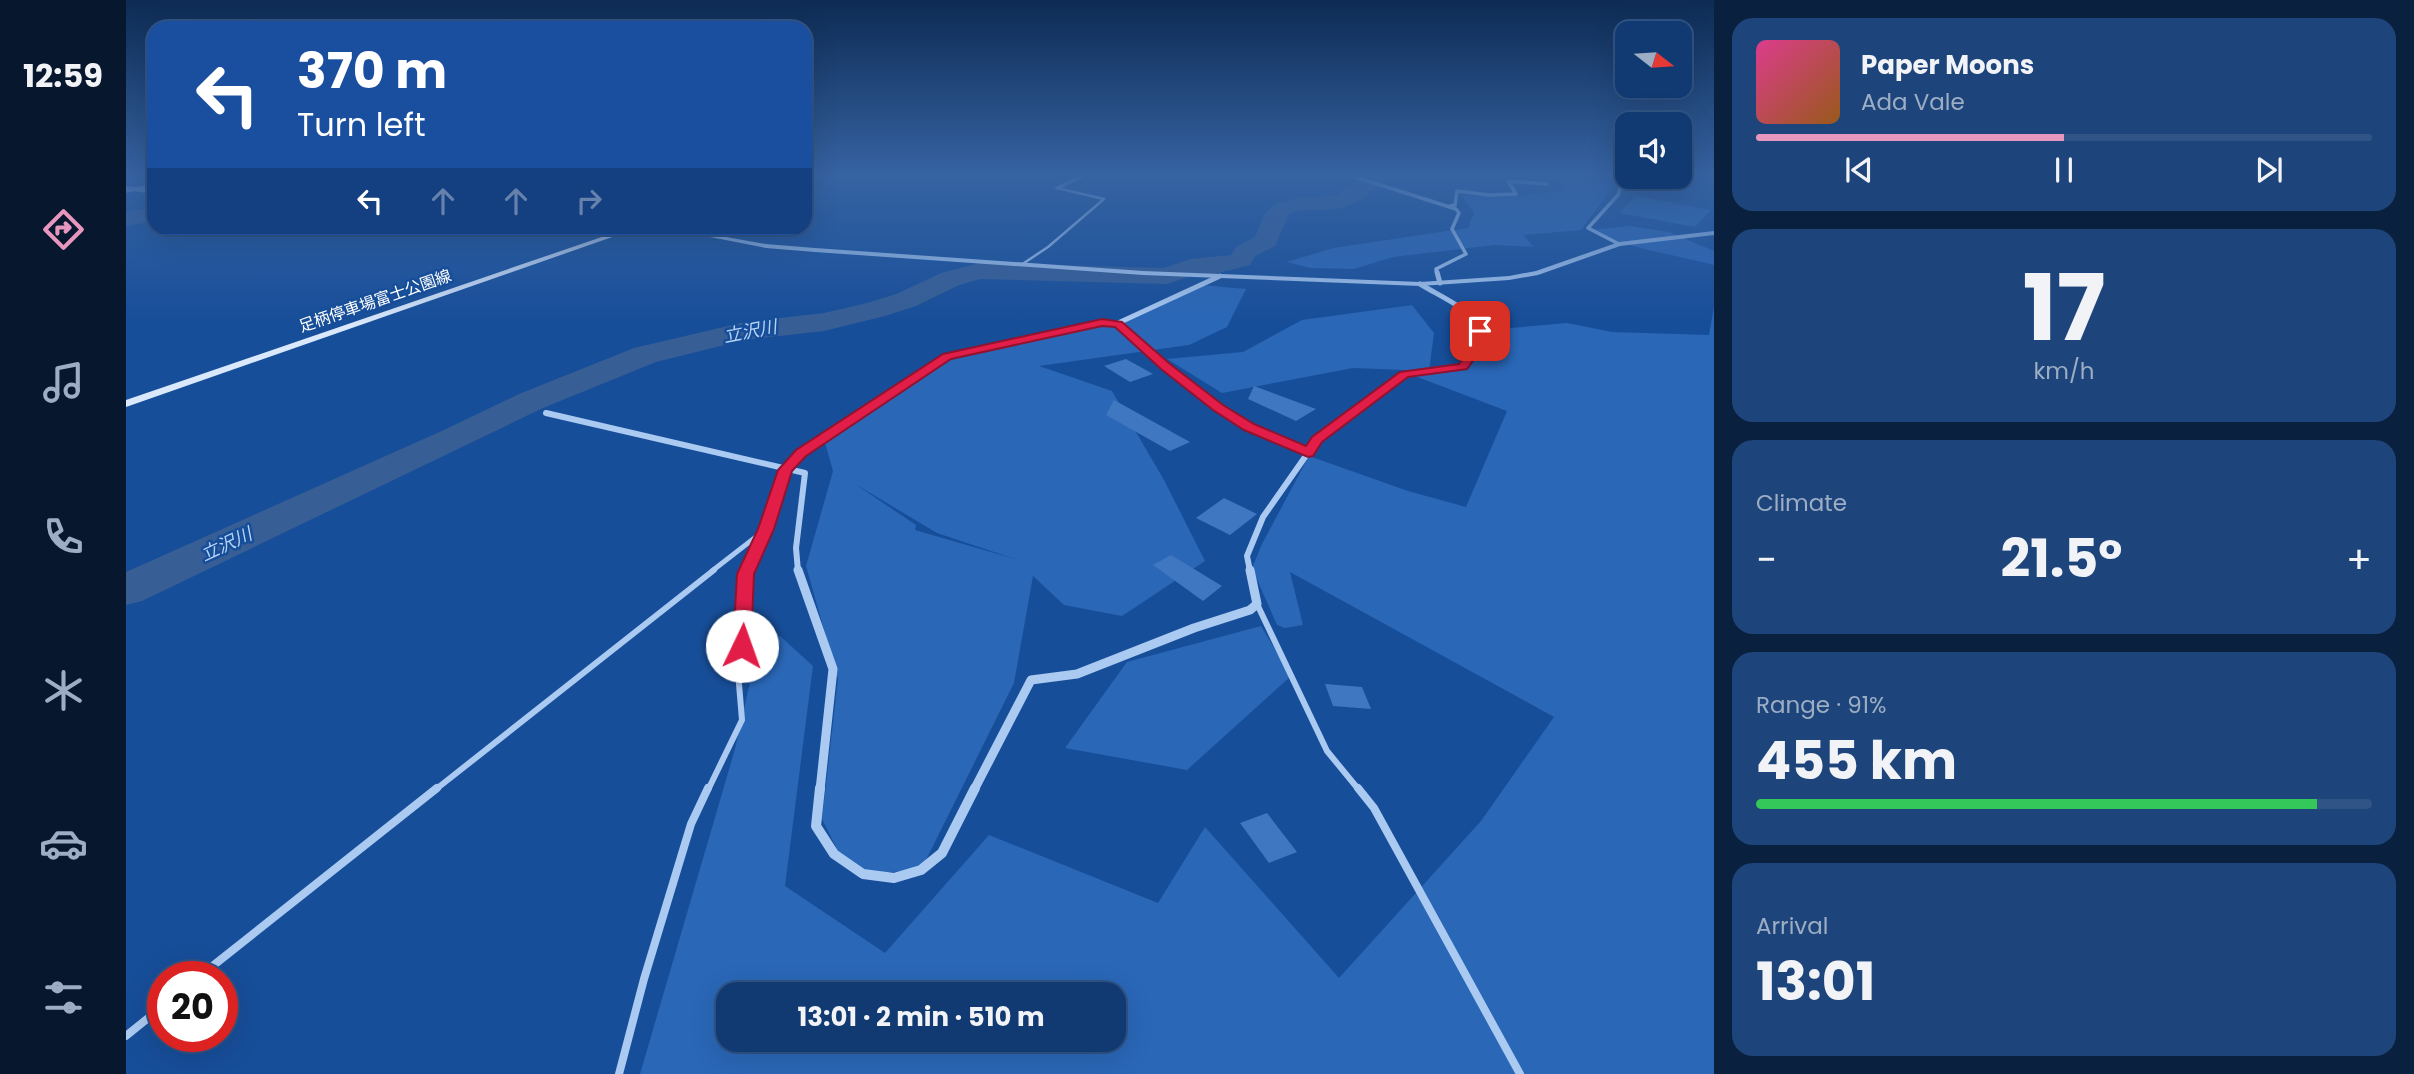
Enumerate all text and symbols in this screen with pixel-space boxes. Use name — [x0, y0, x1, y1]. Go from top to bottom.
north arrow — [1615, 21, 1692, 98]
map controls — [1615, 21, 1692, 189]
text: 370 m — [297, 37, 447, 105]
text: Paper Moons — [1861, 47, 2034, 83]
icon: left — [182, 49, 273, 140]
text: 12:59 — [23, 53, 103, 98]
text: Ada Vale — [1861, 86, 1965, 118]
text: Turn left — [297, 102, 426, 147]
button: sound — [1615, 112, 1692, 189]
icon: previous — [1840, 151, 1878, 189]
icon: pause — [2045, 151, 2083, 189]
icon: next — [2250, 151, 2288, 189]
icon: left — [351, 182, 389, 220]
icon: ahead — [424, 182, 462, 220]
icon: ahead — [497, 182, 535, 220]
icon: right — [570, 182, 608, 220]
icon: directions — [39, 205, 88, 254]
text: 17 — [2023, 244, 2105, 372]
street label: 足柄停車場富士公園線 — [296, 264, 454, 338]
pin — [1450, 301, 1510, 361]
icon: arrive — [1461, 312, 1499, 350]
water label: 立沢川 — [721, 313, 781, 348]
text: km/h — [2033, 355, 2095, 387]
icon: music — [39, 358, 88, 407]
text: Climate — [1756, 487, 1847, 519]
icon: phone — [39, 512, 88, 561]
water label: 立沢川 — [196, 520, 258, 567]
text: 21.5° — [2001, 522, 2122, 595]
text: − — [1756, 533, 1777, 586]
text: + — [2346, 533, 2372, 586]
position arrow — [705, 609, 779, 683]
icon: climate — [39, 666, 88, 715]
text: Range · 91% — [1756, 689, 1887, 721]
text: 455 km — [1756, 724, 1957, 797]
icon: car — [39, 819, 88, 868]
text: Arrival — [1756, 910, 1828, 942]
text: 13:01 — [1756, 945, 1875, 1018]
speed limit sign: 20 — [147, 961, 238, 1052]
icon: filters — [39, 973, 88, 1022]
text: 13:01 · 2 min · 510 m — [798, 999, 1044, 1035]

